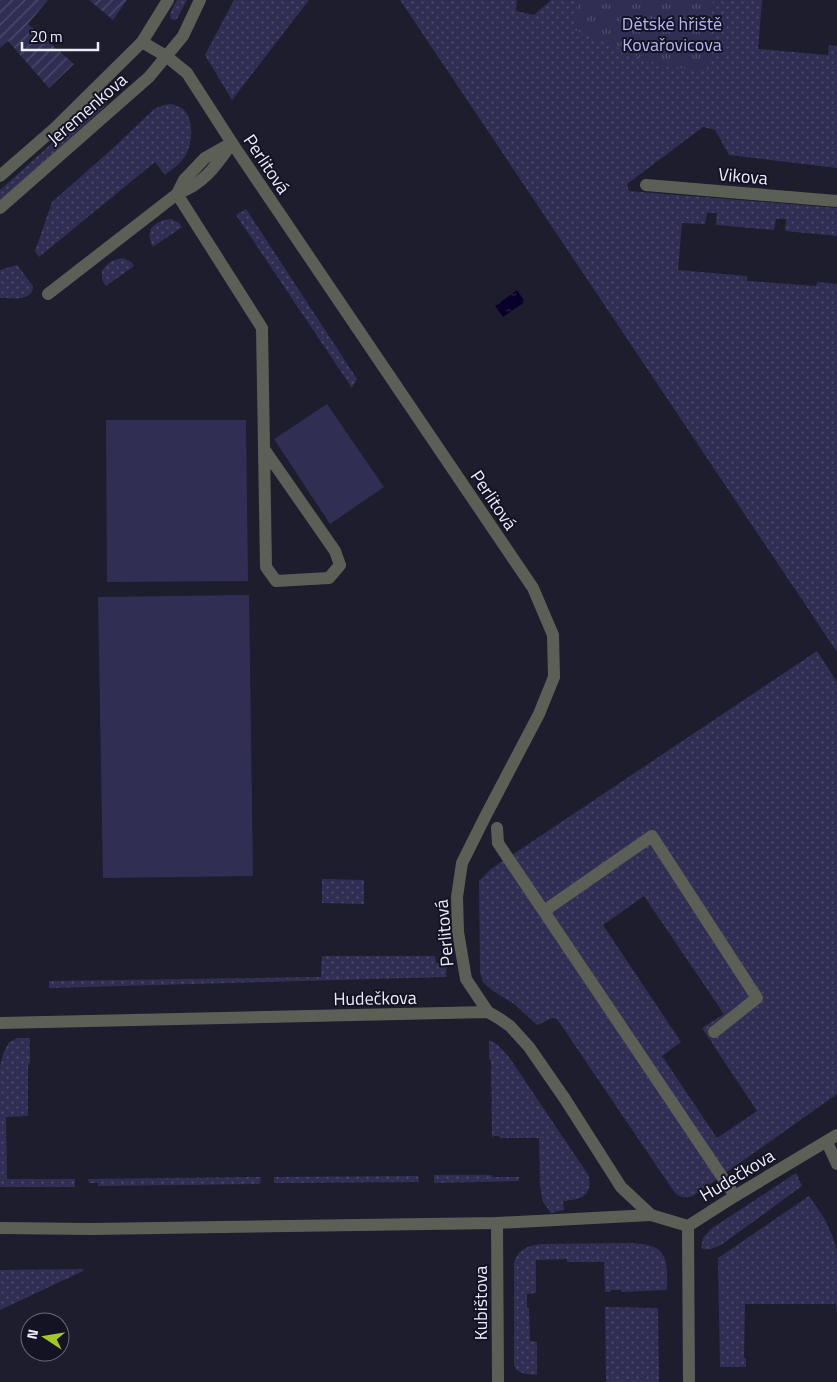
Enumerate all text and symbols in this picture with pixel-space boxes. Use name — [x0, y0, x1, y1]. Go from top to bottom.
park label: Dětské hřiště Kovařovicova — [622, 10, 722, 58]
scale bar — [22, 20, 99, 52]
text: 20 m — [30, 25, 63, 48]
street label: Jeremenkova — [41, 67, 133, 151]
street label: Perlitová — [237, 129, 297, 199]
street label: Vikova — [717, 160, 769, 192]
street label: Perlitová — [464, 465, 524, 535]
street label: Perlitová — [428, 898, 460, 968]
street label: Hudečkova — [333, 984, 417, 1012]
street label: Hudečkova — [694, 1142, 780, 1208]
street label: Kubištova — [467, 1266, 494, 1340]
north arrow — [20, 1312, 70, 1362]
text: N — [21, 1327, 43, 1341]

